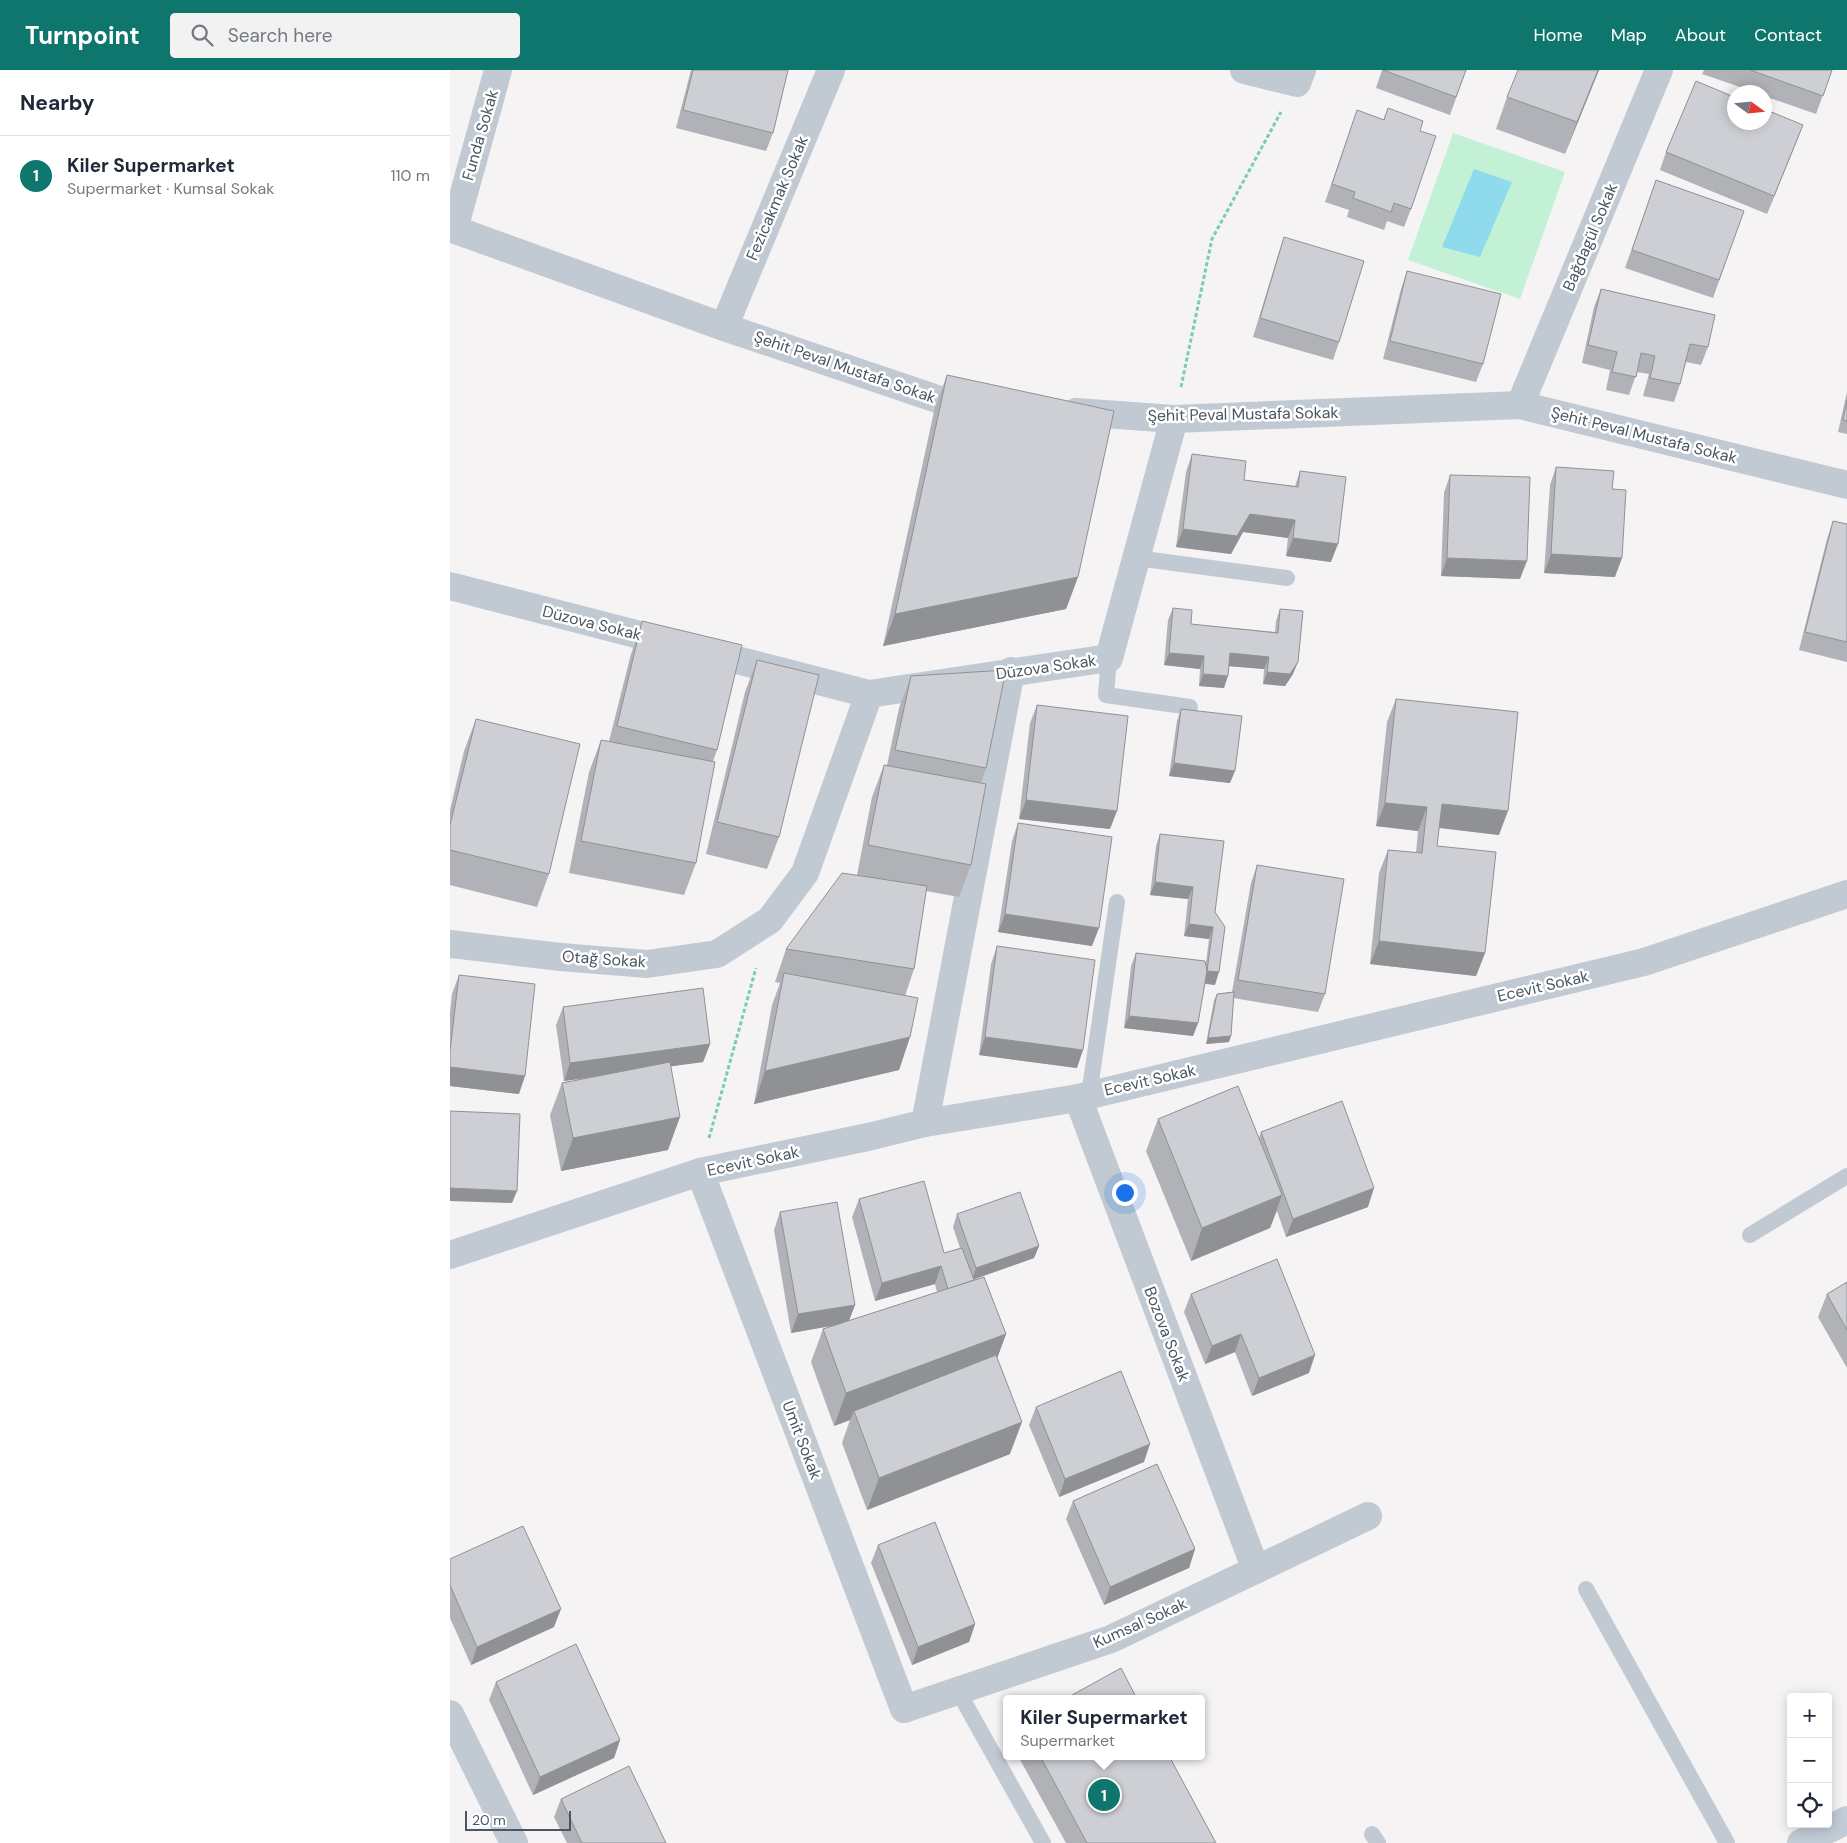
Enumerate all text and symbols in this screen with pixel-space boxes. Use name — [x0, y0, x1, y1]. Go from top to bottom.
search box — [170, 13, 520, 58]
text: Turnpoint — [25, 20, 140, 51]
icon: search — [188, 21, 216, 49]
text: Search here — [228, 23, 333, 48]
text: Home — [1533, 23, 1583, 47]
text: Map — [1611, 23, 1647, 47]
text: About — [1675, 23, 1726, 47]
text: Contact — [1754, 23, 1822, 47]
north arrow — [1727, 85, 1772, 130]
street label: Funda Sokak — [457, 87, 503, 183]
text: Nearby — [20, 89, 94, 117]
street label: Fezicakmak Sokak — [741, 133, 813, 263]
text: Kiler Supermarket — [67, 153, 235, 178]
text: 1 — [33, 165, 39, 186]
text: 110 m — [391, 165, 430, 186]
text: Supermarket · Kumsal Sokak — [67, 178, 274, 199]
street label: Bağdagül Sokak — [1558, 180, 1622, 294]
street label: Şehit Peval Mustafa Sokak — [751, 326, 939, 408]
street label: Şehit Peval Mustafa Sokak — [1147, 402, 1339, 426]
street label: Şehit Peval Mustafa Sokak — [1549, 402, 1739, 468]
street label: Düzova Sokak — [540, 601, 644, 645]
street label: Düzova Sokak — [994, 650, 1098, 684]
street label: Otağ Sokak — [561, 946, 647, 972]
street label: Ecevit Sokak — [1495, 965, 1591, 1007]
street label: Ecevit Sokak — [1102, 1059, 1198, 1101]
street label: Ecevit Sokak — [705, 1141, 801, 1181]
your location — [1112, 1180, 1138, 1206]
street label: Bozova Sokak — [1139, 1284, 1195, 1384]
street label: Umit Sokak — [777, 1398, 827, 1482]
street label: Kumsal Sokak — [1090, 1593, 1190, 1653]
map controls — [1787, 1693, 1832, 1828]
button: + — [1787, 1693, 1832, 1738]
popup — [1003, 1695, 1205, 1760]
text: Kiler Supermarket — [1020, 1705, 1188, 1730]
text: Supermarket — [1020, 1730, 1115, 1751]
button: − — [1787, 1738, 1832, 1783]
pin: 1 — [1088, 1776, 1120, 1814]
button: locate — [1787, 1783, 1832, 1828]
scale bar — [465, 1808, 571, 1831]
text: 20 m — [472, 1811, 506, 1829]

